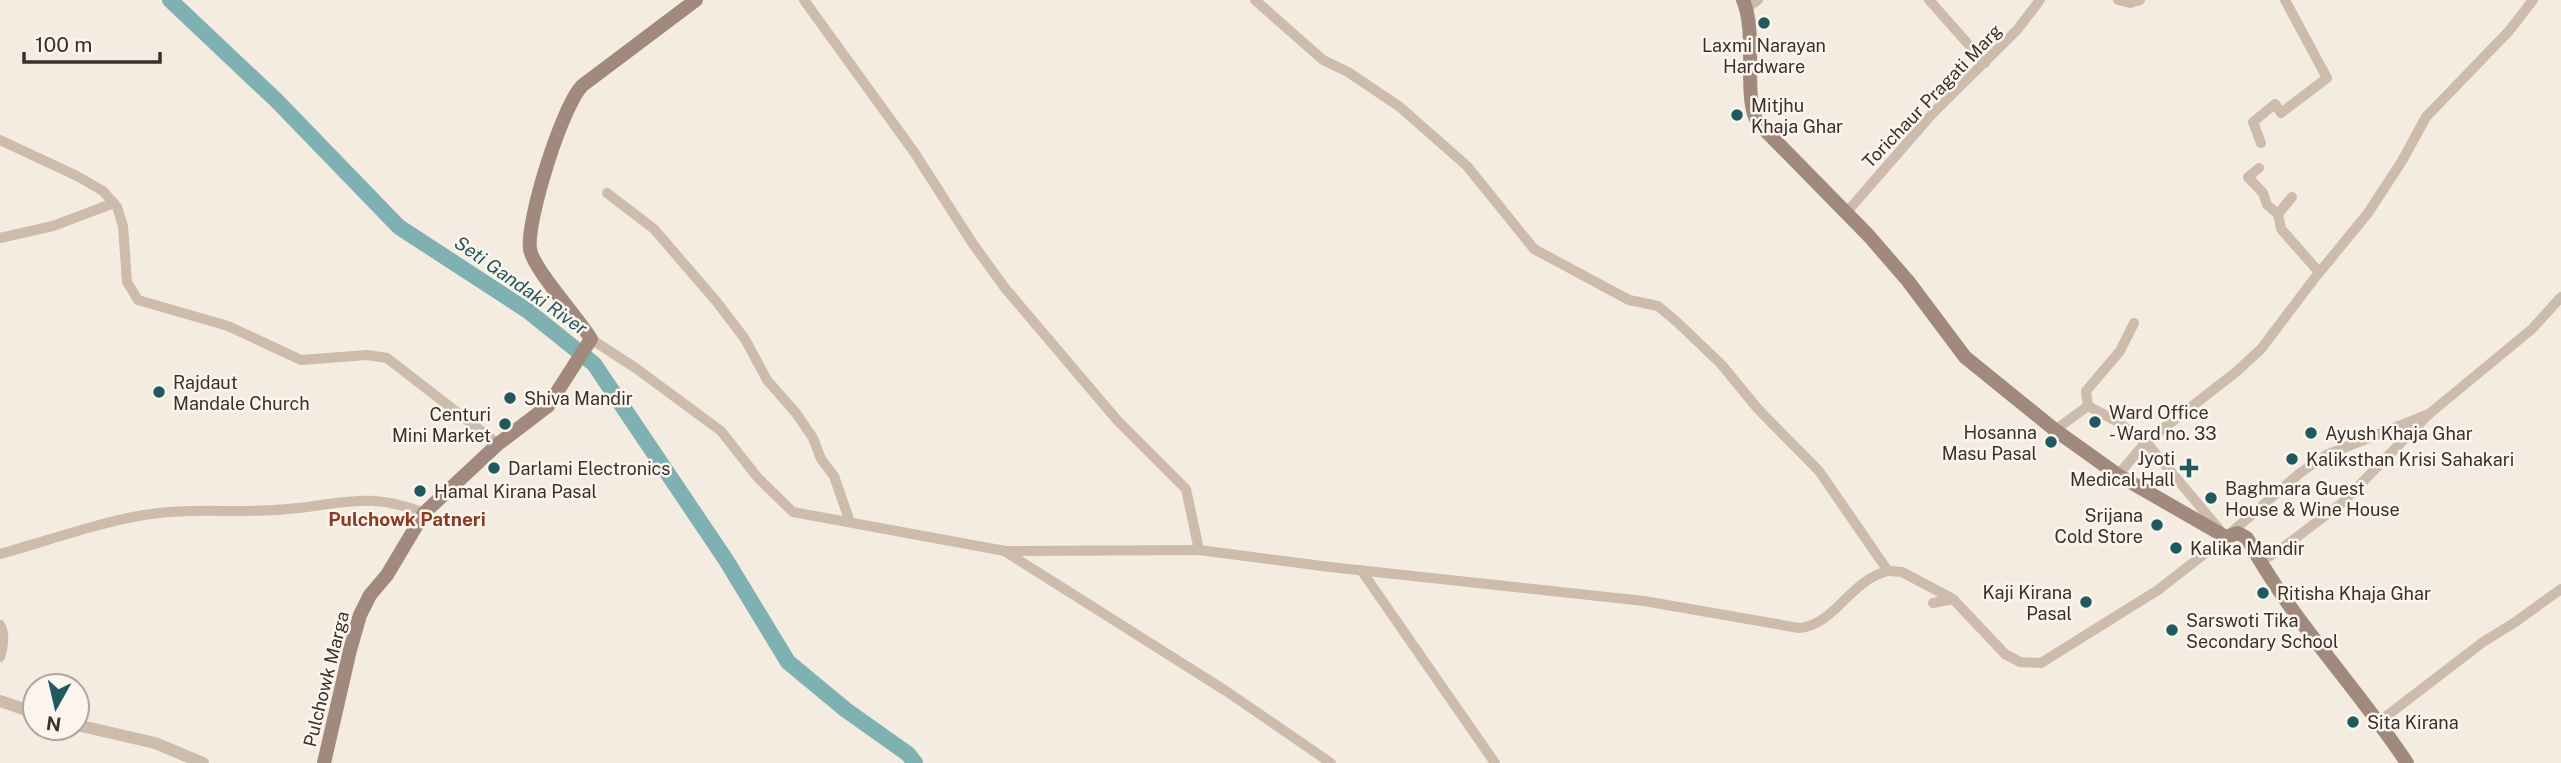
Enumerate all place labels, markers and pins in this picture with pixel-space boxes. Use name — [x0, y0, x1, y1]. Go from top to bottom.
marker: Laxmi Narayan Hardware — [1756, 15, 1772, 31]
place label: Laxmi Narayan Hardware — [1702, 35, 1826, 77]
place label: Mitjhu Khaja Ghar — [1751, 95, 1843, 137]
marker: Mitjhu Khaja Ghar — [1729, 107, 1745, 123]
place label: Rajdaut Mandale Church — [173, 372, 310, 414]
marker: Rajdaut Mandale Church — [151, 384, 167, 400]
place label: Shiva Mandir — [524, 388, 633, 409]
marker: Shiva Mandir — [502, 390, 518, 406]
place label: Ward Office - Ward no. 33 — [2109, 402, 2217, 444]
place label: Centuri Mini Market — [392, 404, 491, 446]
marker: Ward Office - Ward no. 33 — [2087, 414, 2103, 430]
marker: Centuri Mini Market — [497, 416, 513, 432]
place label: Hosanna Masu Pasal — [1942, 422, 2037, 464]
place label: Ayush Khaja Ghar — [2325, 423, 2473, 444]
marker: Ayush Khaja Ghar — [2303, 425, 2319, 441]
marker: Hosanna Masu Pasal — [2043, 434, 2059, 450]
place label: Jyoti Medical Hall — [2070, 448, 2175, 490]
place label: Kaliksthan Krisi Sahakari — [2306, 449, 2514, 470]
marker: Kaliksthan Krisi Sahakari — [2284, 451, 2300, 467]
place label: Darlami Electronics — [508, 458, 670, 479]
marker: Darlami Electronics — [486, 460, 502, 476]
marker: Jyoti Medical Hall — [2181, 460, 2197, 476]
place label: Baghmara Guest House & Wine House — [2225, 478, 2400, 520]
place label: Hamal Kirana Pasal — [434, 481, 597, 502]
marker: Hamal Kirana Pasal — [412, 483, 428, 499]
marker: Baghmara Guest House & Wine House — [2203, 490, 2219, 506]
place label: Srijana Cold Store — [2055, 505, 2143, 547]
marker: Srijana Cold Store — [2149, 517, 2165, 533]
place label: Kalika Mandir — [2190, 538, 2305, 559]
marker: Kalika Mandir — [2168, 540, 2184, 556]
place label: Kaji Kirana Pasal — [1982, 582, 2072, 624]
place label: Ritisha Khaja Ghar — [2277, 583, 2431, 604]
marker: Ritisha Khaja Ghar — [2255, 585, 2271, 601]
marker: Kaji Kirana Pasal — [2078, 594, 2094, 610]
place label: Sarswoti Tika Secondary School — [2186, 610, 2338, 652]
marker: Sarswoti Tika Secondary School — [2164, 622, 2180, 638]
place label: Sita Kirana — [2367, 712, 2459, 733]
marker: Sita Kirana — [2345, 714, 2361, 730]

